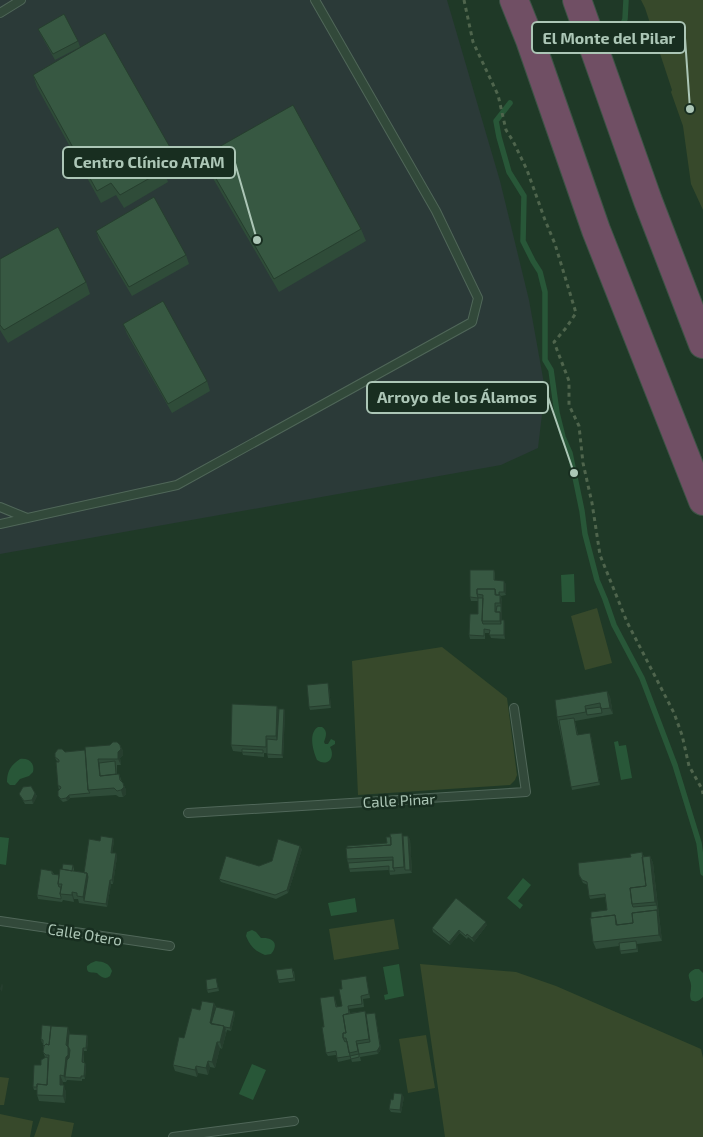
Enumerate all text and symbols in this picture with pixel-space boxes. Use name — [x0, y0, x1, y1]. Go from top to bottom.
callout: El Monte del Pilar — [532, 22, 685, 53]
text: El Monte del Pilar — [543, 28, 676, 47]
callout: Centro Clínico ATAM — [63, 147, 235, 178]
text: Centro Clínico ATAM — [73, 152, 225, 171]
callout: Arroyo de los Álamos — [367, 382, 548, 413]
text: Arroyo de los Álamos — [377, 387, 537, 407]
street label: Calle Pinar — [362, 789, 436, 811]
street label: Calle Otero — [46, 919, 124, 949]

